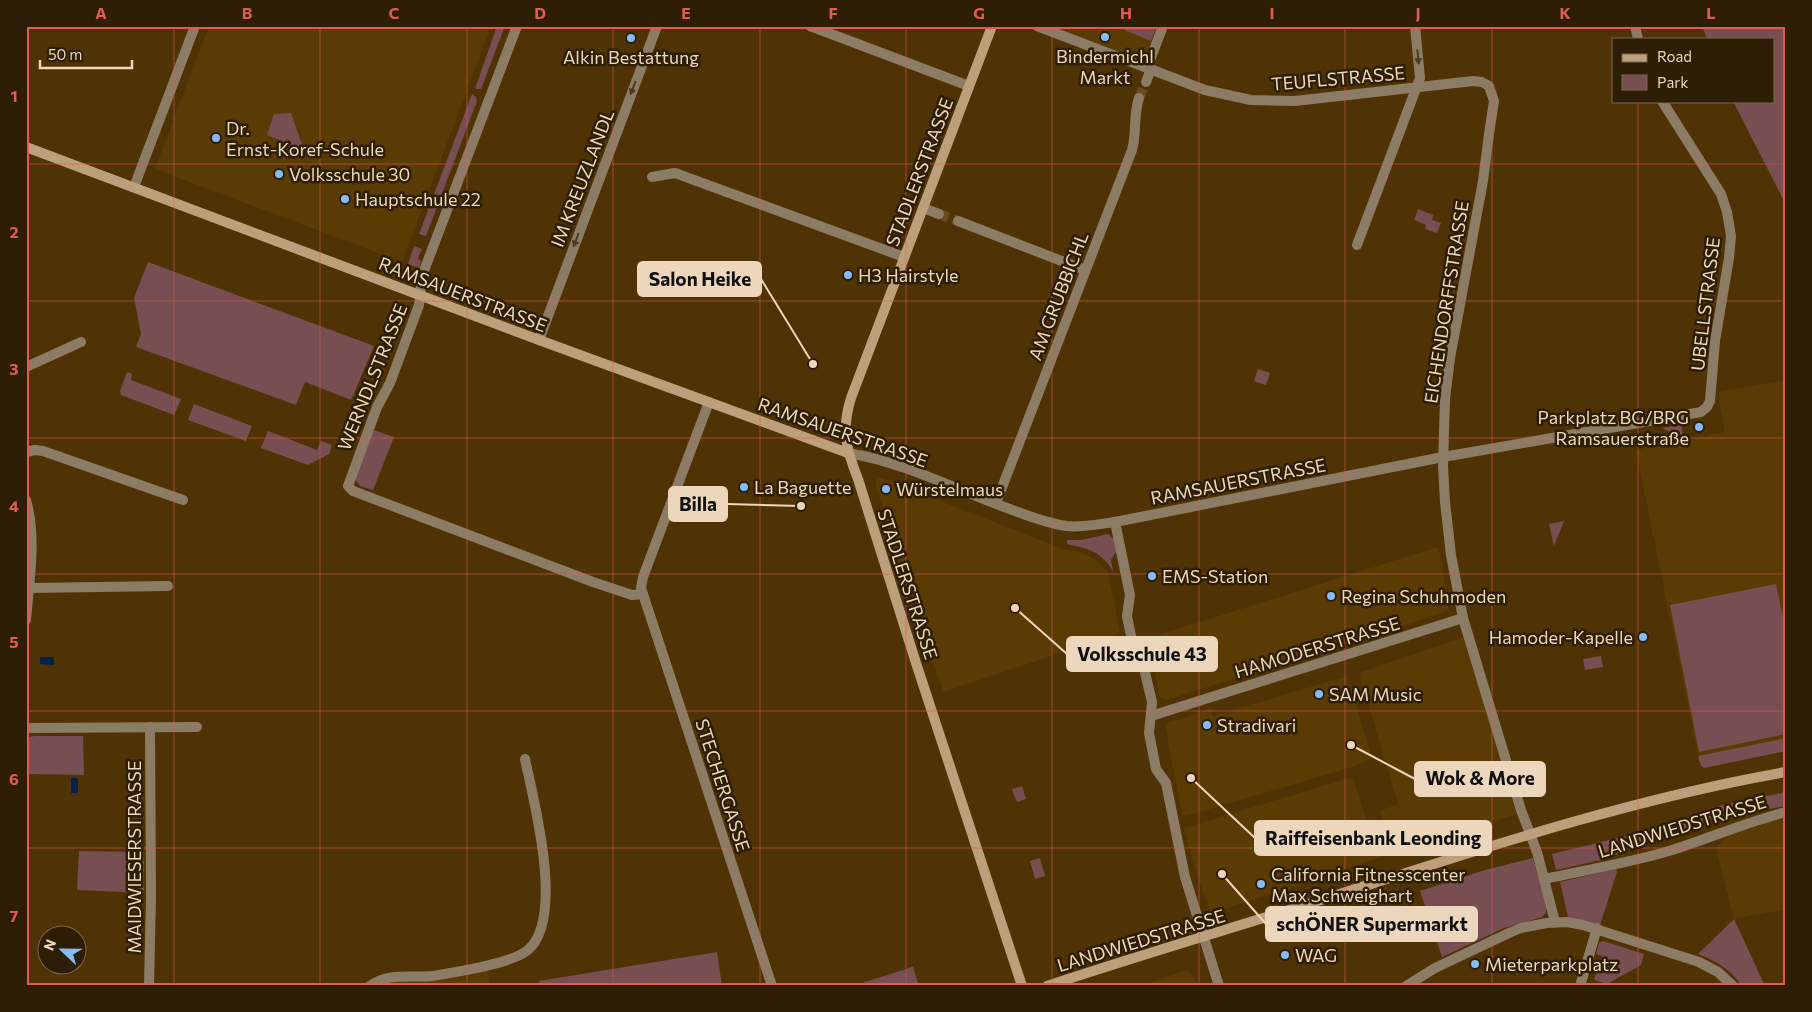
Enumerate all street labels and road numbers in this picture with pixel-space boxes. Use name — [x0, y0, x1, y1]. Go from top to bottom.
street label: TEUFLSTRASSE — [1270, 61, 1406, 95]
street label: STADLERSTRASSE — [881, 95, 957, 249]
street label: IM KREUZLANDL — [546, 106, 618, 250]
street label: EICHENDORFFSTRASSE — [1419, 199, 1473, 405]
street label: AM GRUBBICHL — [1023, 229, 1093, 363]
street label: UBELLSTRASSE — [1686, 236, 1724, 372]
street label: RAMSAUERSTRASSE — [376, 252, 550, 336]
street label: WERNDLSTRASSE — [333, 300, 411, 454]
street label: RAMSAUERSTRASSE — [755, 393, 931, 471]
street label: RAMSAUERSTRASSE — [1148, 453, 1328, 509]
street label: STADLERSTRASSE — [873, 506, 943, 662]
street label: HAMODERSTRASSE — [1232, 611, 1402, 683]
street label: STECHERGASSE — [691, 716, 755, 854]
street label: MAIDWIESERSTRASSE — [123, 760, 145, 954]
street label: LANDWIEDSTRASSE — [1595, 790, 1769, 862]
street label: LANDWIEDSTRASSE — [1054, 904, 1228, 976]

